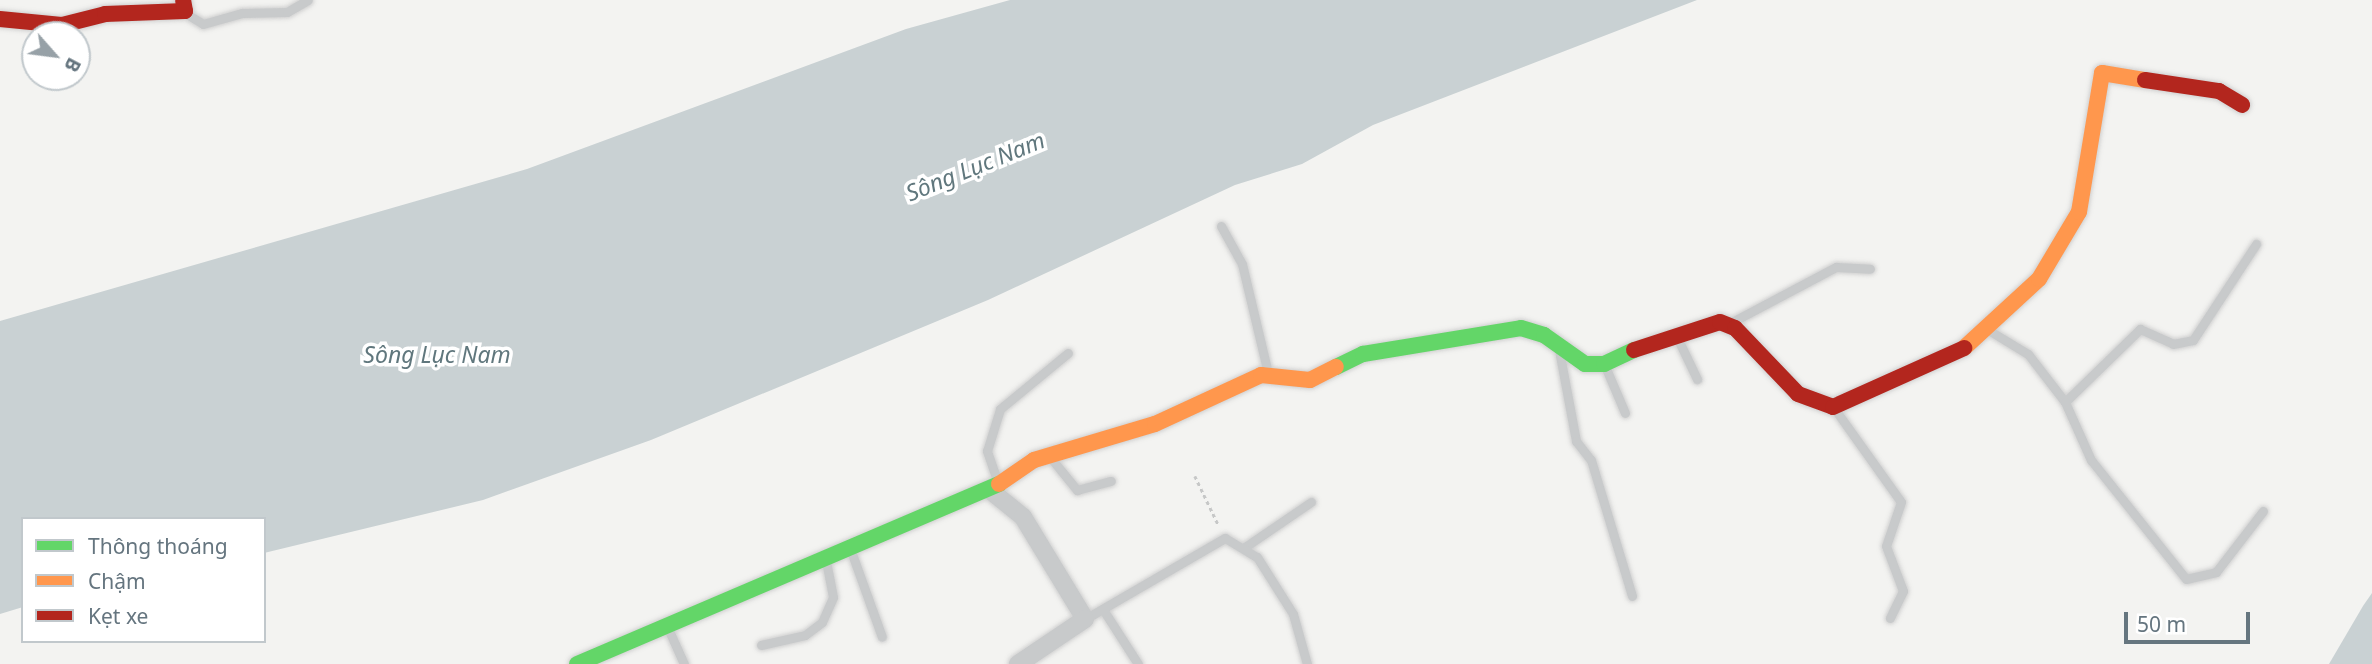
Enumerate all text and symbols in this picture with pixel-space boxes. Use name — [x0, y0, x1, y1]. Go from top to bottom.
north arrow — [21, 21, 91, 91]
text: B — [58, 53, 87, 77]
water label: Sông Lục Nam — [902, 126, 1048, 206]
water label: Sông Lục Nam — [363, 340, 511, 368]
legend — [21, 517, 266, 643]
text: Thông thoáng — [88, 532, 228, 560]
text: Chậm — [88, 567, 146, 595]
scale bar — [2127, 598, 2253, 642]
text: Kẹt xe — [88, 602, 148, 630]
text: 50 m — [2137, 610, 2186, 638]

